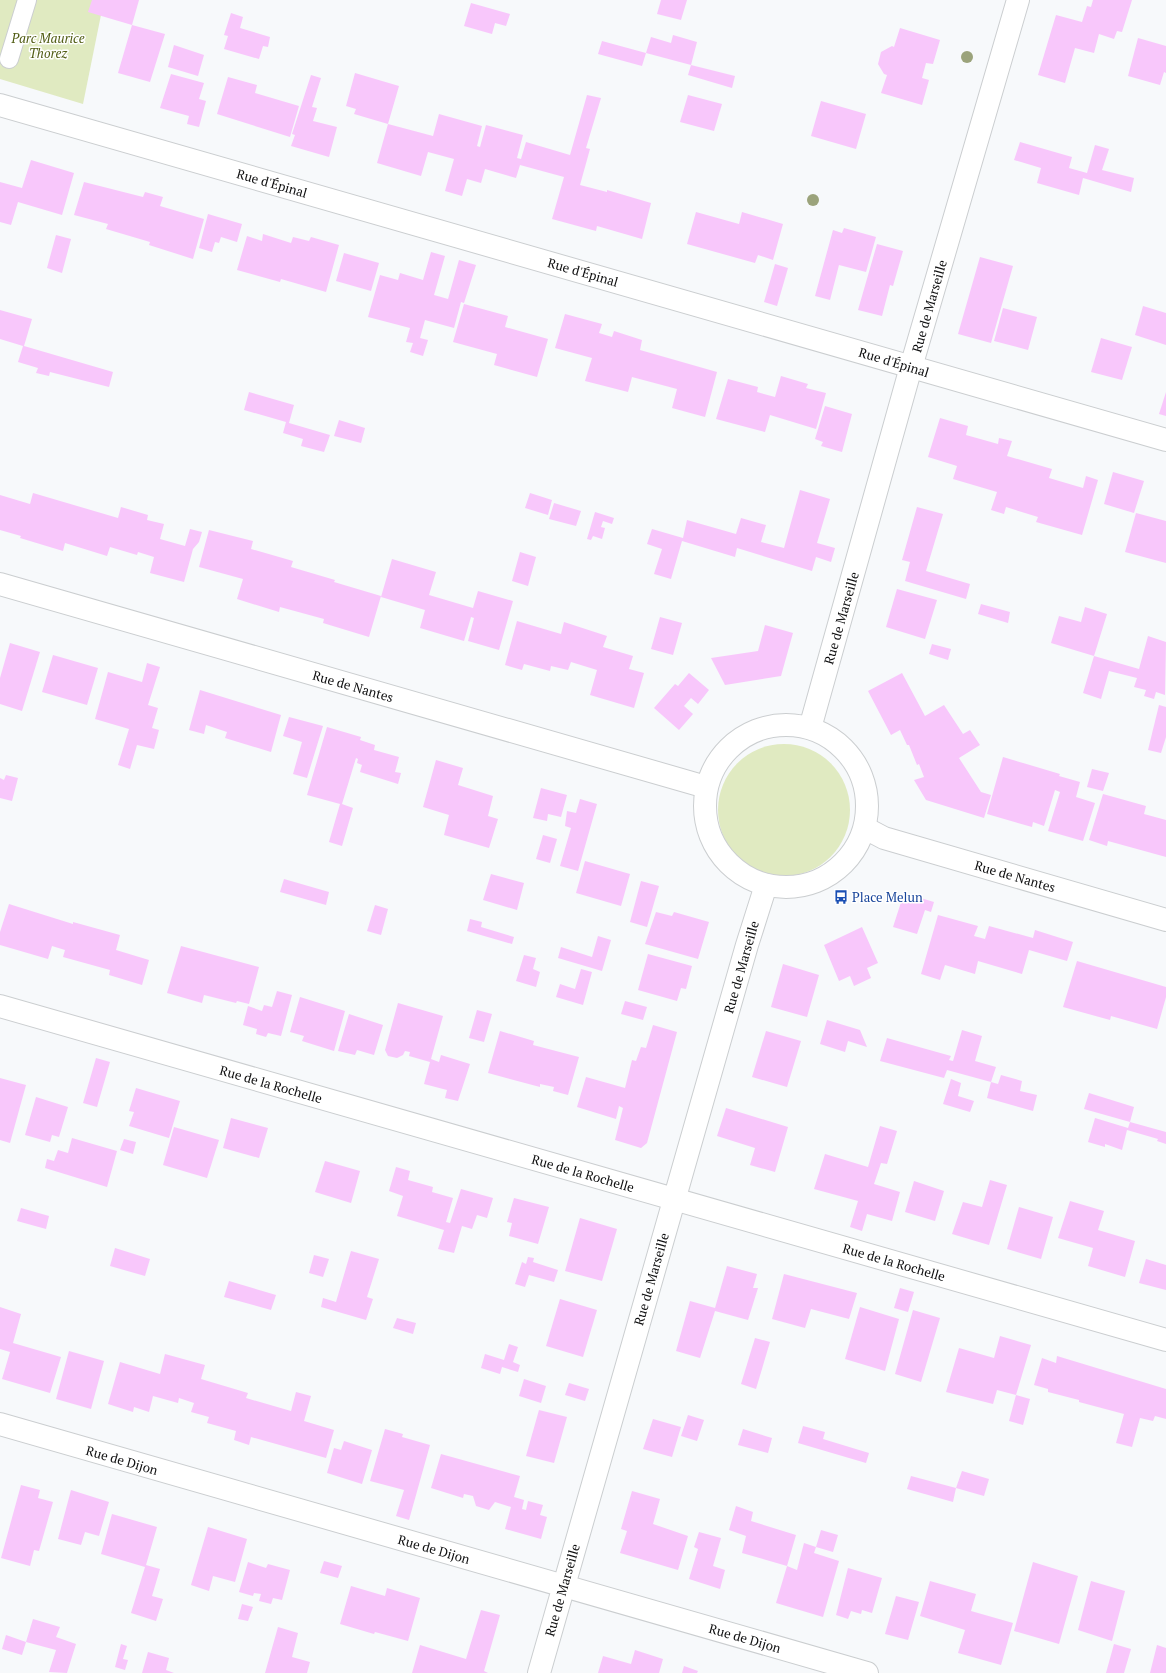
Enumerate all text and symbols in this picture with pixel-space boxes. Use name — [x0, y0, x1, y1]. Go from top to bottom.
park label: Parc Maurice Thorez — [10, 29, 85, 62]
street label: Rue d'Épinal — [235, 164, 309, 202]
street label: Rue d'Épinal — [546, 253, 620, 291]
street label: Rue de Marseille — [907, 258, 951, 354]
street label: Rue d'Épinal — [857, 343, 931, 381]
street label: Rue de Marseille — [819, 570, 863, 666]
street label: Rue de Nantes — [311, 666, 395, 706]
street label: Rue de Nantes — [973, 856, 1057, 896]
place label: Place Melun — [852, 888, 923, 906]
bus stop icon: Place Melun — [833, 889, 849, 905]
street label: Rue de Marseille — [719, 919, 763, 1015]
street label: Rue de la Rochelle — [218, 1061, 324, 1107]
street label: Rue de la Rochelle — [530, 1150, 636, 1196]
street label: Rue de Marseille — [629, 1231, 673, 1327]
street label: Rue de la Rochelle — [841, 1239, 947, 1285]
street label: Rue de Dijon — [84, 1441, 160, 1479]
street label: Rue de Dijon — [396, 1530, 472, 1568]
street label: Rue de Marseille — [540, 1542, 584, 1638]
street label: Rue de Dijon — [707, 1619, 783, 1657]

